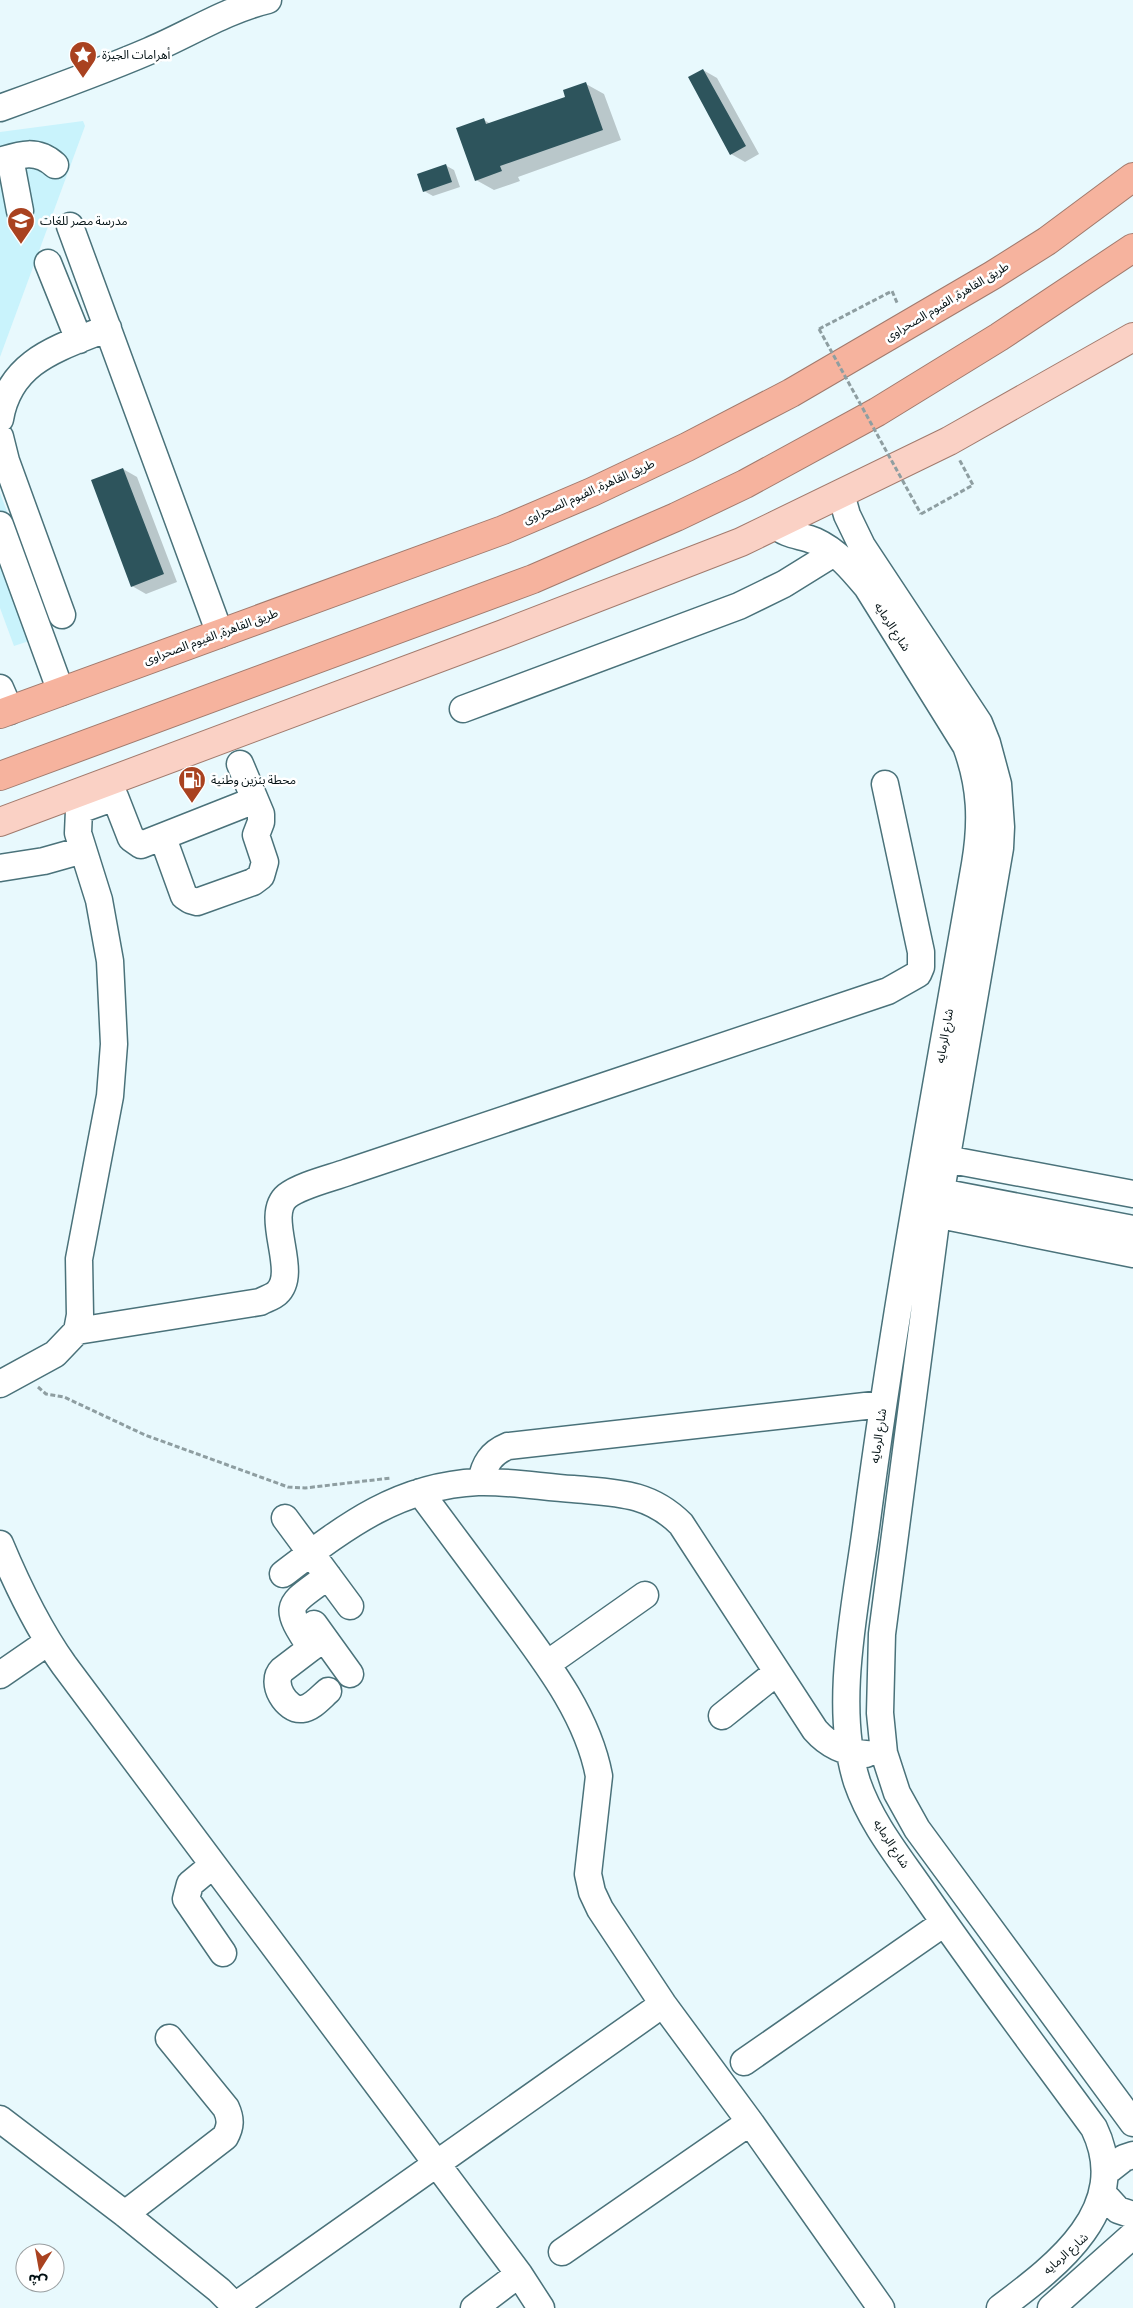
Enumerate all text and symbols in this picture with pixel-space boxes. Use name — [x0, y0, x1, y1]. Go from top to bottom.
place icon: أهرامات الجيزة — [68, 40, 98, 79]
place label: أهرامات الجيزة — [102, 47, 171, 64]
school or university icon: مدرسة مصر للغات — [6, 206, 36, 245]
place label: مدرسة مصر للغات — [40, 213, 128, 230]
street label: طريق القاهرة, الفيوم الصحراوى — [882, 258, 1012, 346]
street label: طريق القاهرة, الفيوم الصحراوى — [521, 455, 657, 529]
street label: شارع الرمايه — [870, 599, 914, 655]
street label: طريق القاهرة, الفيوم الصحراوى — [141, 605, 281, 669]
fuel station icon: محطة بنزين وطنية — [177, 765, 207, 804]
place label: محطة بنزين وطنية — [211, 772, 296, 789]
street label: شارع الرمايه — [932, 1007, 958, 1065]
street label: شارع الرمايه — [867, 1407, 891, 1465]
street label: شارع الرمايه — [869, 1816, 913, 1872]
street label: شارع الرمايه — [1040, 2229, 1092, 2279]
north arrow — [15, 2243, 65, 2293]
text: ش — [26, 2268, 49, 2291]

